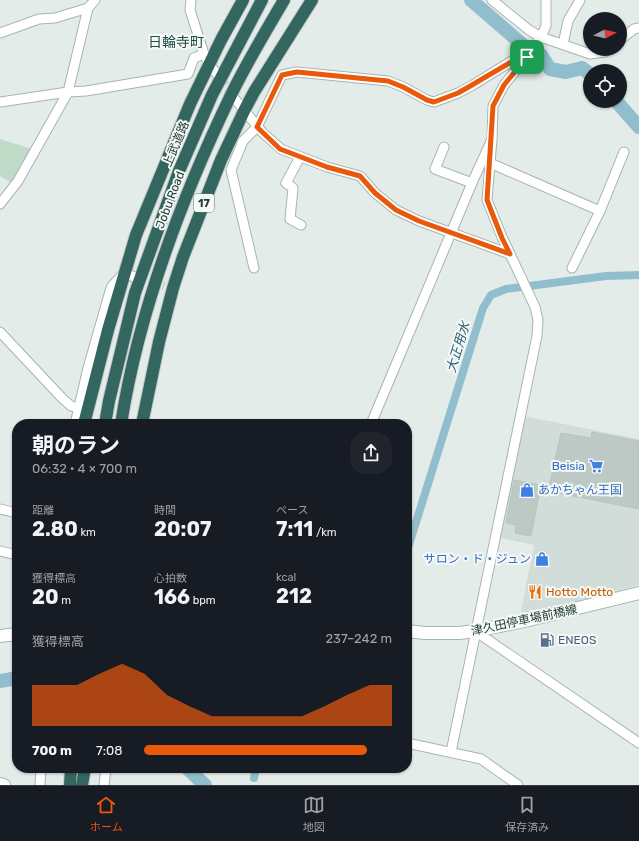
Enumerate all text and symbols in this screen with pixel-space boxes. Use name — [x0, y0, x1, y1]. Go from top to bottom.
north arrow — [583, 12, 627, 56]
map controls — [583, 12, 627, 108]
district label: 日輪寺町 — [148, 34, 204, 51]
pin — [510, 40, 544, 74]
icon: arrive — [516, 46, 538, 68]
button: locate — [583, 64, 627, 108]
street label: 上武道路 — [160, 119, 192, 169]
street label: Jobu Road — [153, 169, 187, 231]
road number: 17 — [194, 194, 214, 212]
water label: 大正用水 — [443, 318, 473, 374]
text: 朝のラン — [32, 432, 120, 459]
button: share — [350, 432, 392, 474]
supermarket icon: Beisia — [588, 458, 604, 474]
place label: Beisia — [552, 459, 585, 473]
text: 06:32 · 4 × 700 m — [32, 461, 137, 476]
shop icon: あかちゃん王国 — [519, 482, 535, 498]
place label: あかちゃん王国 — [538, 483, 622, 497]
text: 距離 — [32, 504, 54, 517]
text: 時間 — [154, 504, 176, 517]
text: ペース — [276, 504, 308, 517]
text: 2.80 — [32, 517, 78, 541]
text: 20:07 — [154, 517, 212, 541]
text: 7:11 — [276, 517, 313, 541]
text: km — [78, 526, 96, 539]
text: /km — [313, 526, 337, 539]
shop icon: サロン・ド・ジュン — [534, 551, 550, 567]
place label: サロン・ド・ジュン — [424, 552, 531, 566]
text: kcal — [276, 571, 296, 584]
text: 獲得標高 — [32, 572, 76, 585]
text: 心拍数 — [154, 572, 187, 585]
text: 212 — [276, 584, 312, 608]
restaurant icon: Hotto Motto — [527, 584, 543, 600]
text: 20 — [32, 585, 59, 609]
text: 166 — [154, 585, 190, 609]
place label: Hotto Motto — [546, 585, 613, 599]
text: m — [59, 594, 71, 607]
text: bpm — [190, 594, 216, 607]
street label: 津久田停車場前橋線 — [470, 602, 578, 638]
text: 237–242 m — [325, 631, 392, 646]
fuel station icon: ENEOS — [539, 632, 555, 648]
place label: ENEOS — [558, 633, 596, 647]
text: 獲得標高 — [32, 634, 84, 649]
text: 700 m — [32, 743, 72, 758]
text: 7:08 — [96, 743, 123, 758]
tab: ホーム — [90, 794, 123, 834]
tab: 地図 — [303, 794, 325, 834]
tab: 保存済み — [505, 794, 549, 834]

